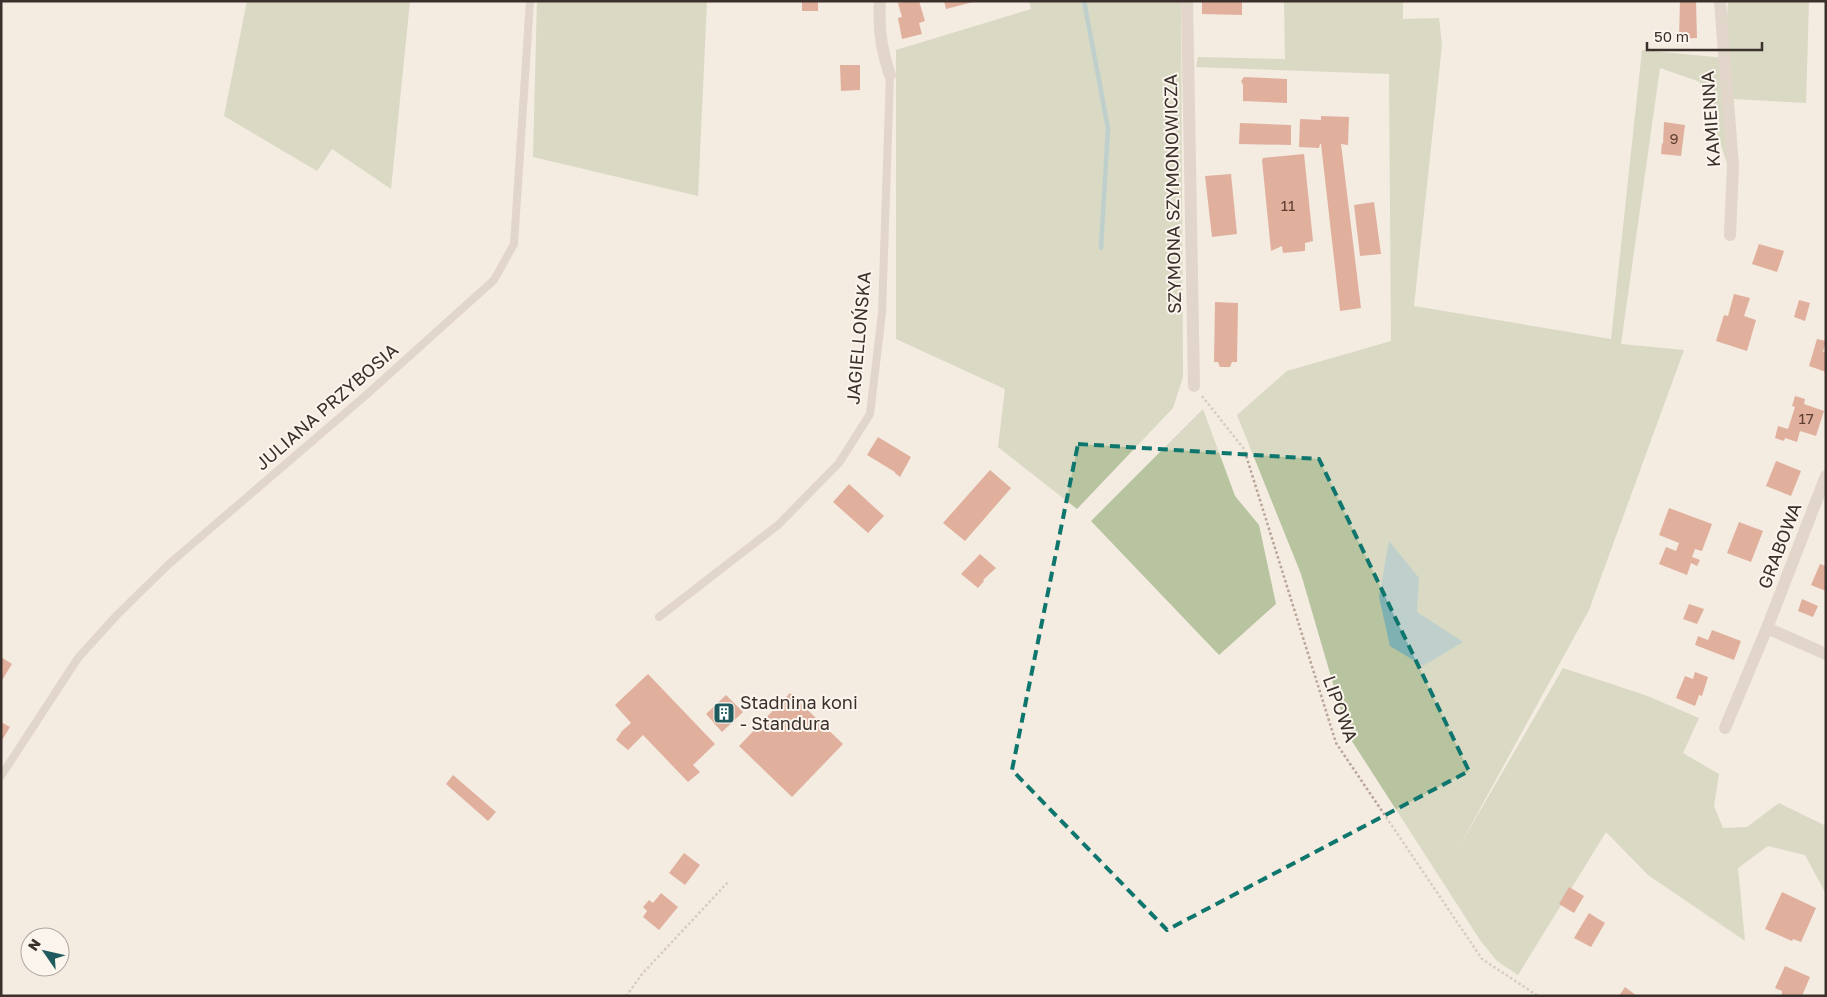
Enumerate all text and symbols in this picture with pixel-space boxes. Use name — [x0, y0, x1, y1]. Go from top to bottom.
scale bar — [1647, 20, 1762, 52]
text: 50 m — [1654, 27, 1689, 45]
street label: KAMIENNA — [1696, 70, 1724, 168]
street label: SZYMONA SZYMONOWICZA — [1159, 74, 1185, 314]
house number: 9 — [1669, 129, 1679, 147]
house number: 11 — [1281, 196, 1295, 214]
street label: JAGIELLOŃSKA — [841, 270, 875, 405]
street label: JULIANA PRZYBOSIA — [250, 338, 402, 474]
house number: 17 — [1798, 409, 1814, 427]
street label: GRABOWA — [1753, 500, 1806, 592]
street label: LIPOWA — [1319, 672, 1363, 745]
place label: Stadnina koni - Standura — [740, 691, 858, 734]
building icon: Stadnina koni - Standura — [712, 701, 736, 725]
north arrow — [20, 927, 70, 977]
text: N — [24, 935, 44, 954]

